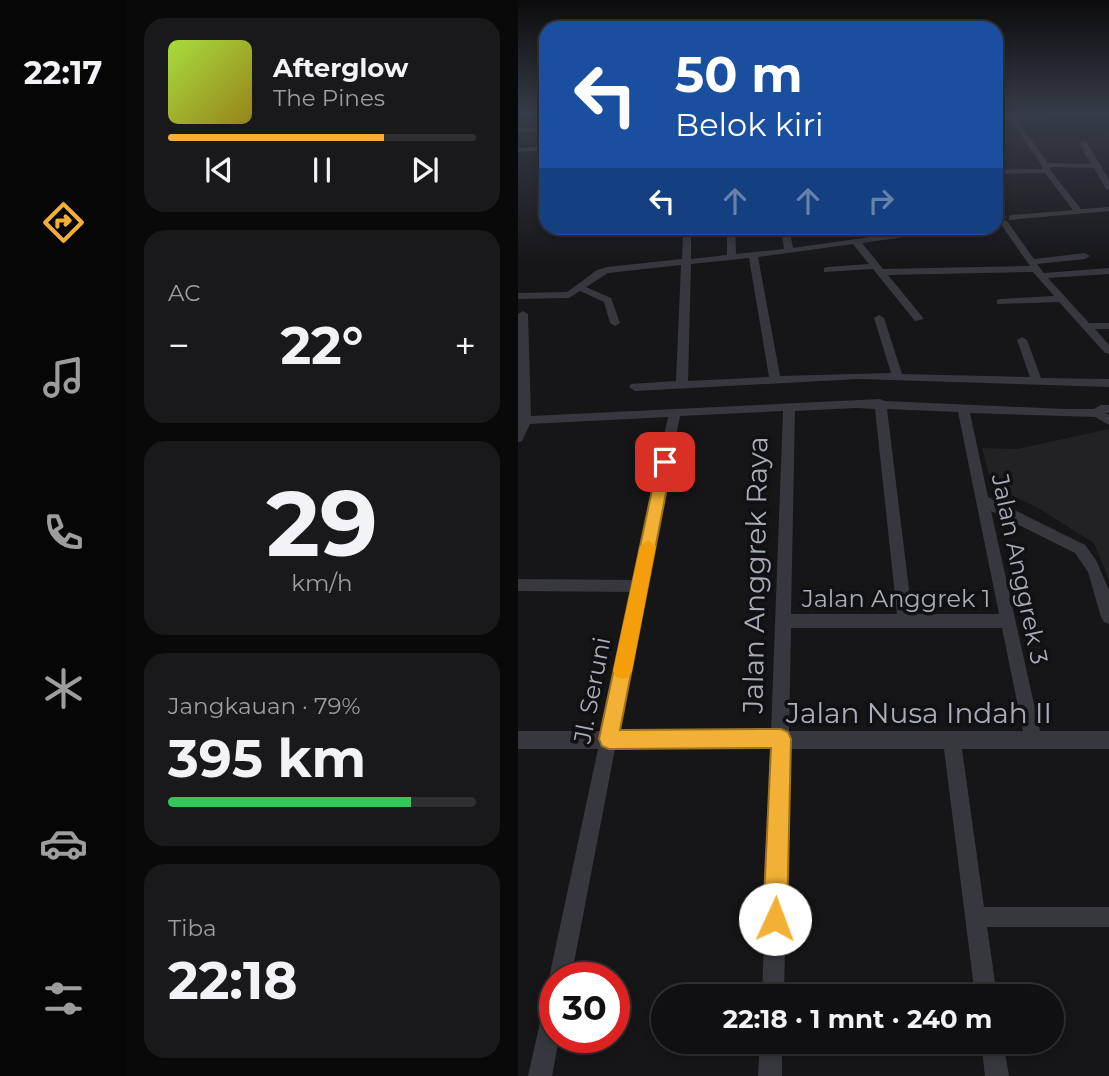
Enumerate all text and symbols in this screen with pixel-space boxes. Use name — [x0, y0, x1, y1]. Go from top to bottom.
text: 50 m — [675, 45, 803, 104]
icon: left — [560, 49, 651, 140]
text: Afterglow — [273, 52, 408, 84]
text: 22:17 — [24, 53, 102, 92]
text: The Pines — [273, 84, 385, 112]
text: Belok kiri — [675, 105, 824, 144]
icon: previous — [200, 151, 238, 189]
icon: pause — [303, 151, 341, 189]
icon: next — [406, 151, 444, 189]
icon: left — [643, 182, 681, 220]
icon: ahead — [716, 182, 754, 220]
icon: ahead — [789, 182, 827, 220]
icon: right — [862, 182, 900, 220]
icon: directions — [39, 198, 88, 247]
text: AC — [168, 279, 201, 307]
text: 22° — [280, 314, 364, 377]
text: − — [168, 322, 190, 369]
text: + — [454, 322, 476, 369]
icon: music — [39, 353, 88, 402]
pin — [635, 432, 695, 492]
street label: Jalan Anggrek Raya — [736, 436, 774, 715]
icon: arrive — [646, 443, 684, 481]
text: 29 — [266, 468, 378, 579]
street label: Jalan Anggrek 3 — [985, 470, 1054, 667]
icon: phone — [39, 508, 88, 557]
text: km/h — [291, 569, 353, 597]
street label: Jalan Anggrek 1 — [801, 584, 990, 613]
street label: Jl. Seruni — [567, 634, 616, 747]
icon: climate — [39, 664, 88, 713]
text: Jangkauan · 79% — [168, 692, 361, 720]
street label: Jalan Nusa Indah II — [785, 696, 1052, 730]
text: 395 km — [168, 727, 366, 790]
icon: car — [39, 819, 88, 868]
position arrow — [738, 882, 812, 956]
text: Tiba — [168, 914, 216, 942]
text: 22:18 — [168, 949, 298, 1012]
speed limit sign: 30 — [539, 962, 630, 1053]
icon: filters — [39, 974, 88, 1023]
text: 22:18 · 1 mnt · 240 m — [723, 1003, 992, 1035]

